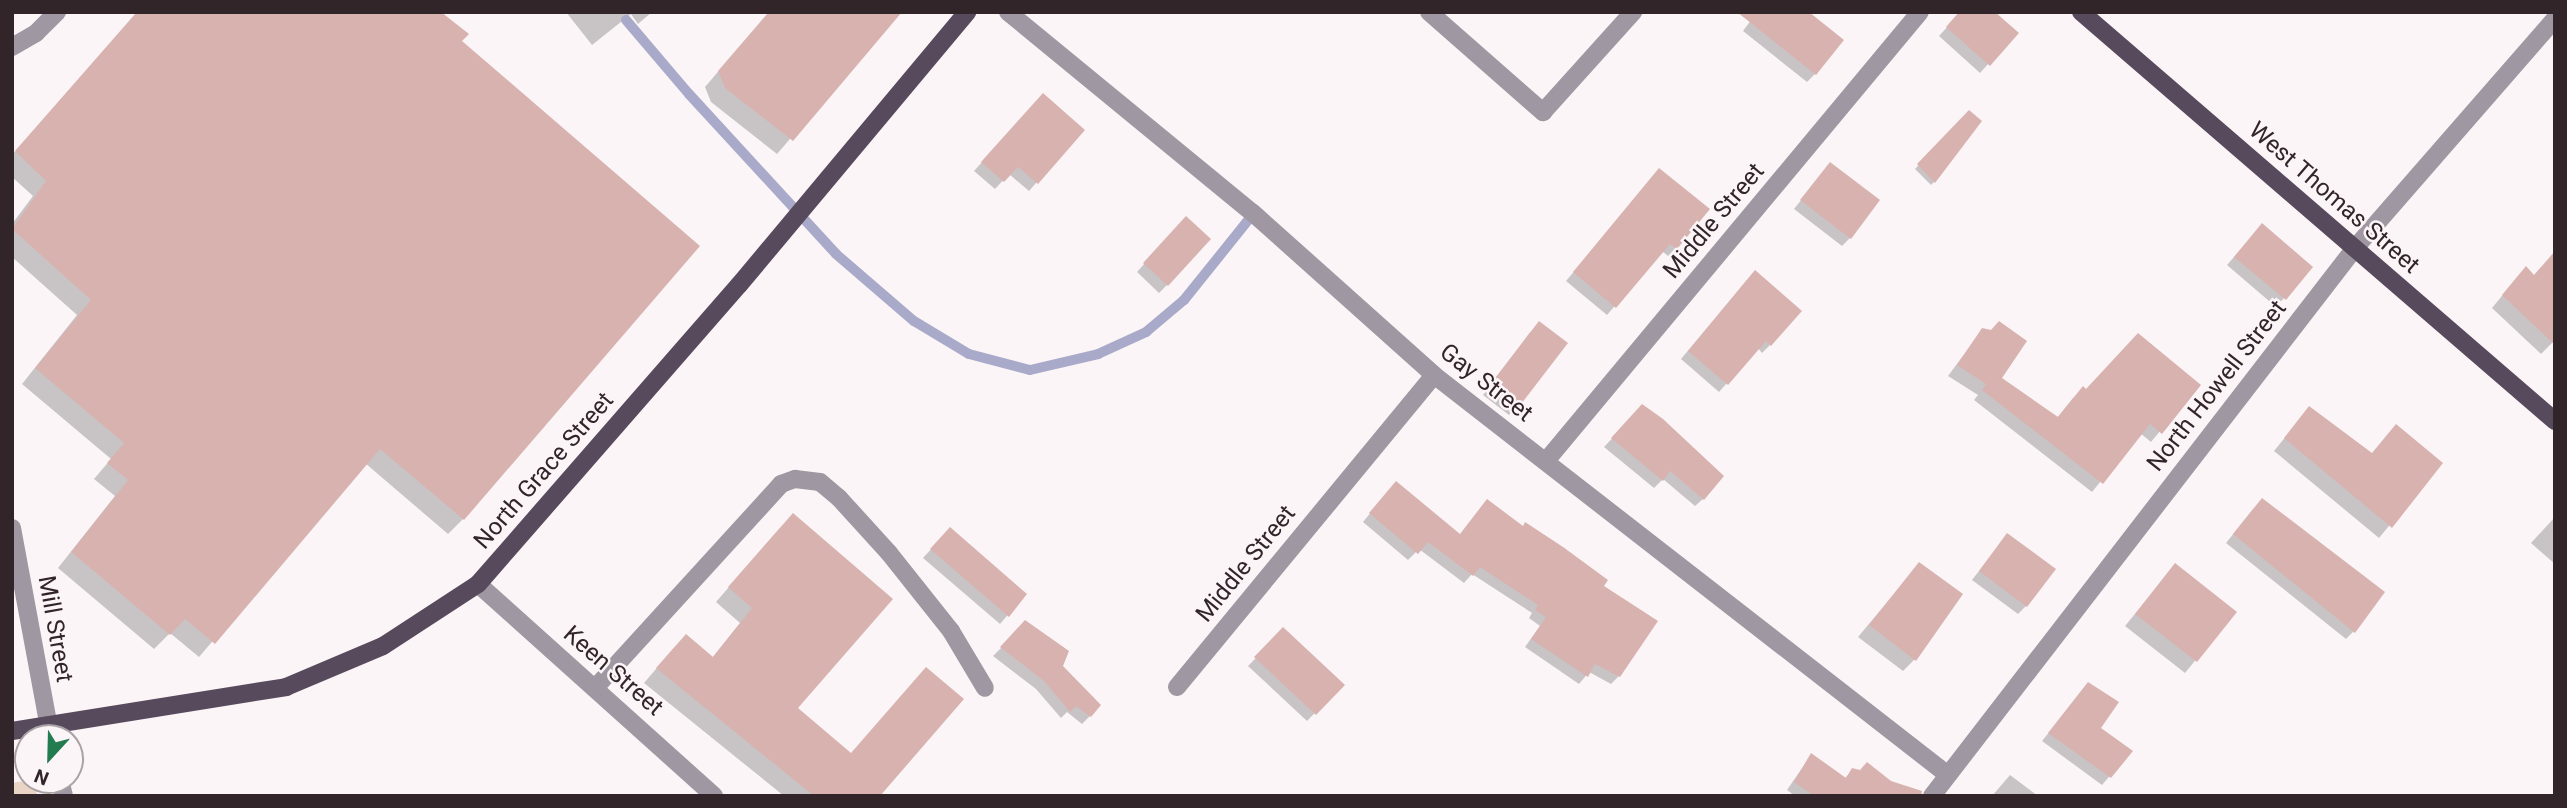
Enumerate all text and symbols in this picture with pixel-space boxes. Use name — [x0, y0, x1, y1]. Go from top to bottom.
street label: West Thomas Street — [2243, 116, 2425, 280]
street label: Middle Street — [1657, 157, 1771, 285]
street label: North Howell Street — [2141, 295, 2293, 477]
street label: Gay Street — [1434, 338, 1538, 428]
street label: North Grace Street — [468, 387, 620, 555]
street label: Middle Street — [1190, 500, 1302, 628]
street label: Mill Street — [31, 573, 79, 685]
street label: Keen Street — [557, 620, 669, 722]
north arrow — [14, 724, 84, 794]
text: N — [31, 764, 52, 790]

